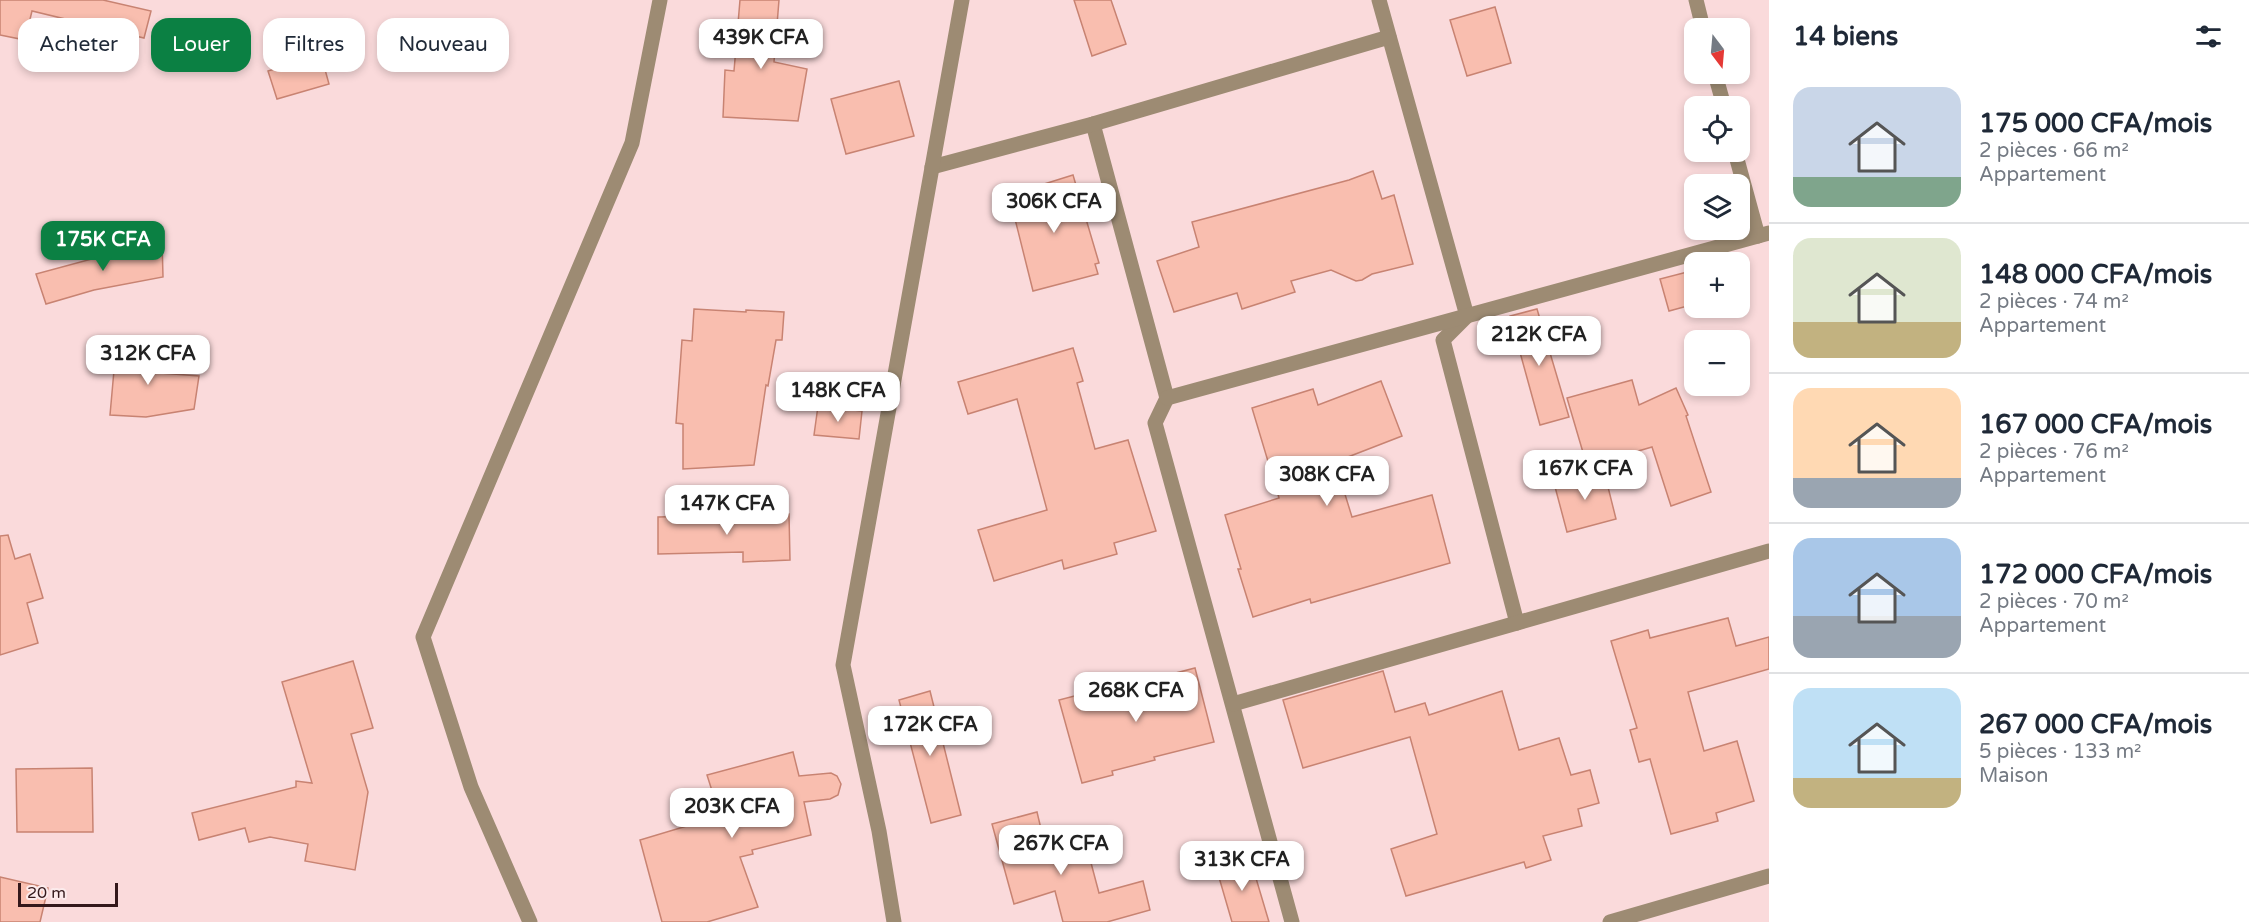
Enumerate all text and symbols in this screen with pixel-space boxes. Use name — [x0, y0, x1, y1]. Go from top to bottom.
chip: Acheter — [18, 18, 139, 72]
chip: Louer — [151, 18, 251, 72]
chip: Filtres — [263, 18, 365, 72]
chip: Nouveau — [377, 18, 509, 72]
north arrow — [1684, 18, 1750, 84]
map controls — [1684, 18, 1750, 396]
pin: 439K CFA — [699, 19, 823, 70]
icon: filters — [2192, 20, 2225, 53]
text: 14 biens — [1793, 21, 1898, 52]
text: 439K CFA — [713, 26, 809, 50]
button: locate — [1684, 96, 1750, 162]
text: 175 000 CFA/mois — [1979, 108, 2212, 139]
icon: home — [1841, 111, 1913, 183]
text: 2 pièces · 66 m² — [1979, 139, 2129, 163]
text: Appartement — [1979, 163, 2106, 187]
button: layers — [1684, 174, 1750, 240]
pin: 306K CFA — [992, 183, 1116, 234]
text: 306K CFA — [1006, 190, 1102, 214]
pin: 175K CFA — [41, 221, 165, 272]
text: 175K CFA — [55, 228, 151, 252]
button: + — [1684, 252, 1750, 318]
text: 148 000 CFA/mois — [1979, 259, 2212, 290]
icon: home — [1841, 262, 1913, 334]
text: 2 pièces · 74 m² — [1979, 290, 2129, 314]
text: Appartement — [1979, 314, 2106, 338]
pin: 212K CFA — [1477, 316, 1601, 367]
text: 212K CFA — [1491, 323, 1587, 347]
button: − — [1684, 330, 1750, 396]
pin: 312K CFA — [86, 335, 210, 386]
text: 312K CFA — [100, 342, 196, 366]
pin: 148K CFA — [776, 372, 900, 423]
text: 148K CFA — [790, 379, 886, 403]
text: 167 000 CFA/mois — [1979, 409, 2212, 440]
icon: home — [1841, 412, 1913, 484]
text: 2 pièces · 76 m² — [1979, 440, 2129, 464]
pin: 167K CFA — [1523, 450, 1647, 501]
pin: 308K CFA — [1265, 456, 1389, 507]
text: 167K CFA — [1537, 457, 1633, 481]
text: 308K CFA — [1279, 463, 1375, 487]
text: Appartement — [1979, 464, 2106, 488]
pin: 147K CFA — [665, 485, 789, 536]
text: 147K CFA — [679, 492, 775, 516]
text: 172 000 CFA/mois — [1979, 559, 2212, 590]
icon: home — [1841, 562, 1913, 634]
text: 2 pièces · 70 m² — [1979, 590, 2129, 614]
text: Appartement — [1979, 614, 2106, 638]
pin: 268K CFA — [1074, 672, 1198, 723]
text: 268K CFA — [1088, 679, 1184, 703]
pin: 172K CFA — [868, 706, 992, 757]
text: 267 000 CFA/mois — [1979, 709, 2212, 740]
icon: home — [1841, 712, 1913, 784]
text: 172K CFA — [882, 713, 978, 737]
text: 5 pièces · 133 m² — [1979, 740, 2141, 764]
text: Maison — [1979, 764, 2048, 788]
pin: 203K CFA — [670, 788, 794, 839]
text: 203K CFA — [684, 795, 780, 819]
pin: 267K CFA — [999, 825, 1123, 876]
text: 267K CFA — [1013, 832, 1109, 856]
pin: 313K CFA — [1180, 841, 1304, 892]
text: 313K CFA — [1194, 848, 1290, 872]
scale bar — [18, 880, 118, 908]
text: 20 m — [27, 883, 66, 903]

